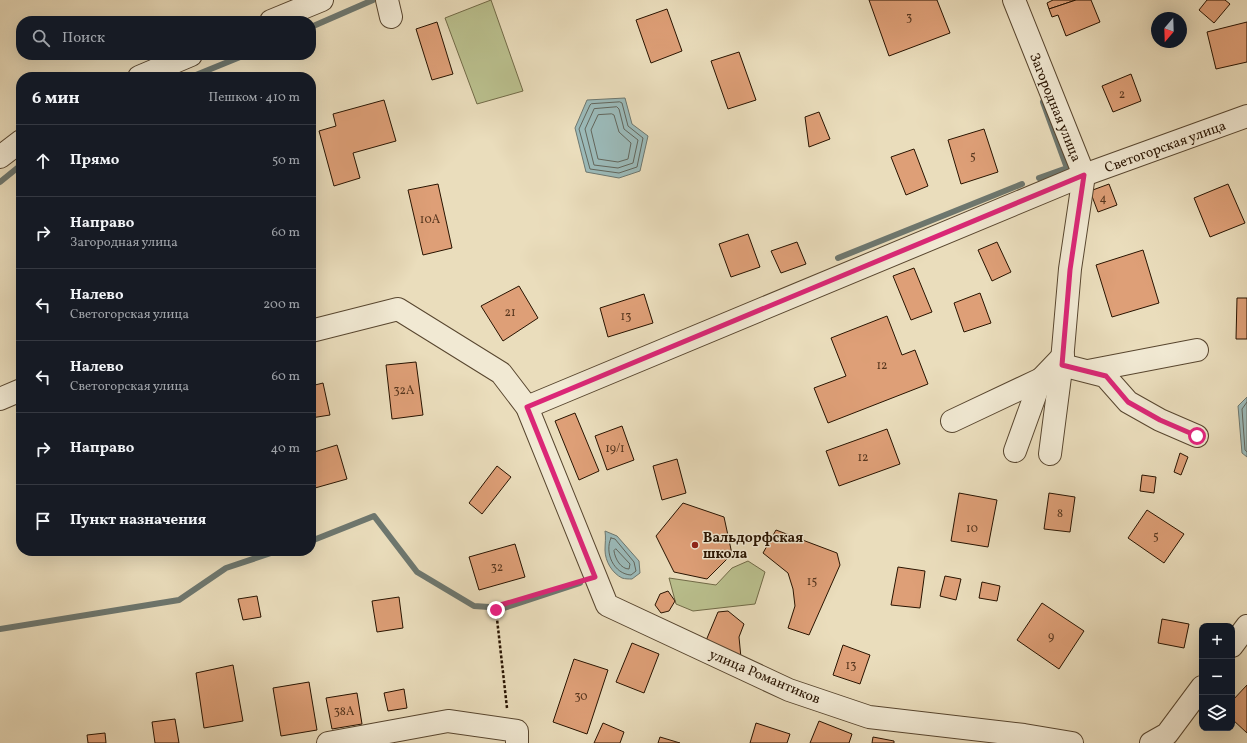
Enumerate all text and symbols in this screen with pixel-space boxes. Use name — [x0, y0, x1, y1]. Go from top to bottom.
house number: 3 — [906, 10, 912, 26]
north arrow — [1151, 12, 1187, 48]
search box — [16, 16, 316, 60]
icon: search — [30, 27, 52, 49]
text: Поиск — [62, 28, 105, 49]
street label: Загородная улица — [1024, 50, 1085, 165]
text: 6 мин — [32, 87, 79, 110]
house number: 2 — [1119, 87, 1125, 103]
text: Пешком · 410 m — [209, 89, 300, 107]
street label: Светогорская улица — [1102, 117, 1229, 178]
house number: 5 — [970, 149, 976, 165]
icon: ahead — [32, 150, 54, 172]
text: Прямо — [70, 150, 119, 171]
text: 50 m — [272, 152, 300, 170]
house number: 4 — [1099, 191, 1107, 207]
house number: 10А — [420, 212, 441, 228]
text: Направо — [70, 213, 134, 234]
icon: right — [32, 222, 54, 244]
text: 60 m — [272, 224, 300, 242]
text: Загородная улица — [70, 234, 178, 252]
text: Налево — [70, 285, 124, 306]
icon: left — [32, 294, 54, 316]
text: 200 m — [263, 296, 300, 314]
house number: 21 — [504, 305, 516, 321]
text: Светогорская улица — [70, 306, 189, 324]
house number: 13 — [621, 309, 631, 325]
text: Налево — [70, 357, 124, 378]
house number: 12 — [876, 358, 888, 374]
icon: left — [32, 366, 54, 388]
text: 60 m — [272, 368, 300, 386]
text: Светогорская улица — [70, 378, 189, 396]
house number: 32А — [393, 383, 415, 399]
route start — [1188, 427, 1206, 445]
icon: right — [32, 438, 54, 460]
text: Направо — [70, 438, 134, 459]
text: 40 m — [271, 440, 300, 458]
house number: 19/1 — [605, 441, 625, 457]
house number: 12 — [857, 450, 869, 466]
house number: 8 — [1057, 506, 1063, 522]
icon: arrive — [32, 510, 54, 532]
text: Пункт назначения — [70, 510, 206, 531]
house number: 10 — [966, 521, 978, 537]
place label: Вальдорфская школа — [703, 529, 803, 564]
house number: 5 — [1153, 529, 1159, 545]
marker: Вальдорфская школа — [690, 540, 700, 550]
house number: 32 — [491, 560, 503, 576]
house number: 15 — [807, 574, 817, 590]
route end — [487, 601, 505, 619]
map controls — [1199, 623, 1235, 731]
button: + — [1199, 623, 1235, 659]
house number: 9 — [1048, 629, 1054, 645]
street label: улица Романтиков — [706, 645, 823, 709]
house number: 13 — [846, 658, 856, 674]
button: − — [1199, 659, 1235, 695]
house number: 30 — [574, 689, 588, 705]
button: layers — [1199, 695, 1235, 731]
house number: 38А — [334, 704, 355, 720]

